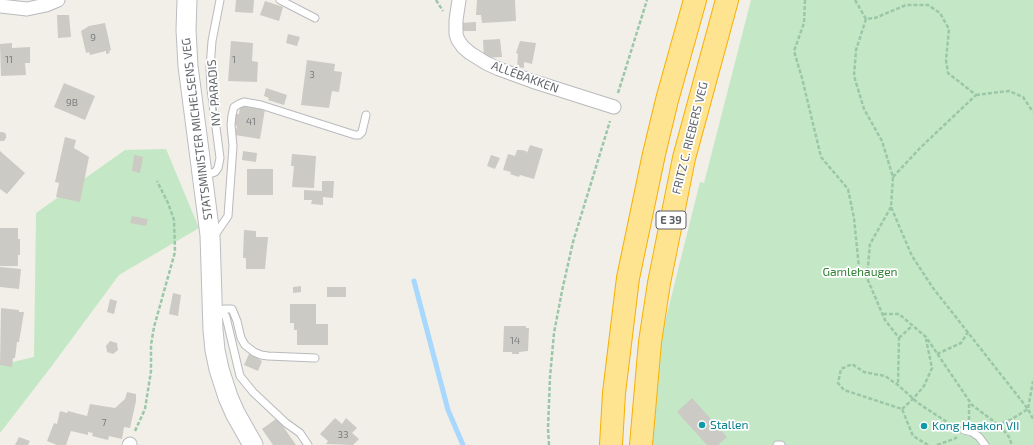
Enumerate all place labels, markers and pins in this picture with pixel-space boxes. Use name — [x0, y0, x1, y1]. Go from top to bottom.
place label: Stallen — [710, 418, 748, 432]
place label: Kong Haakon VII — [932, 419, 1019, 433]
marker: Stallen — [697, 420, 707, 430]
marker: Kong Haakon VII — [919, 421, 929, 431]

